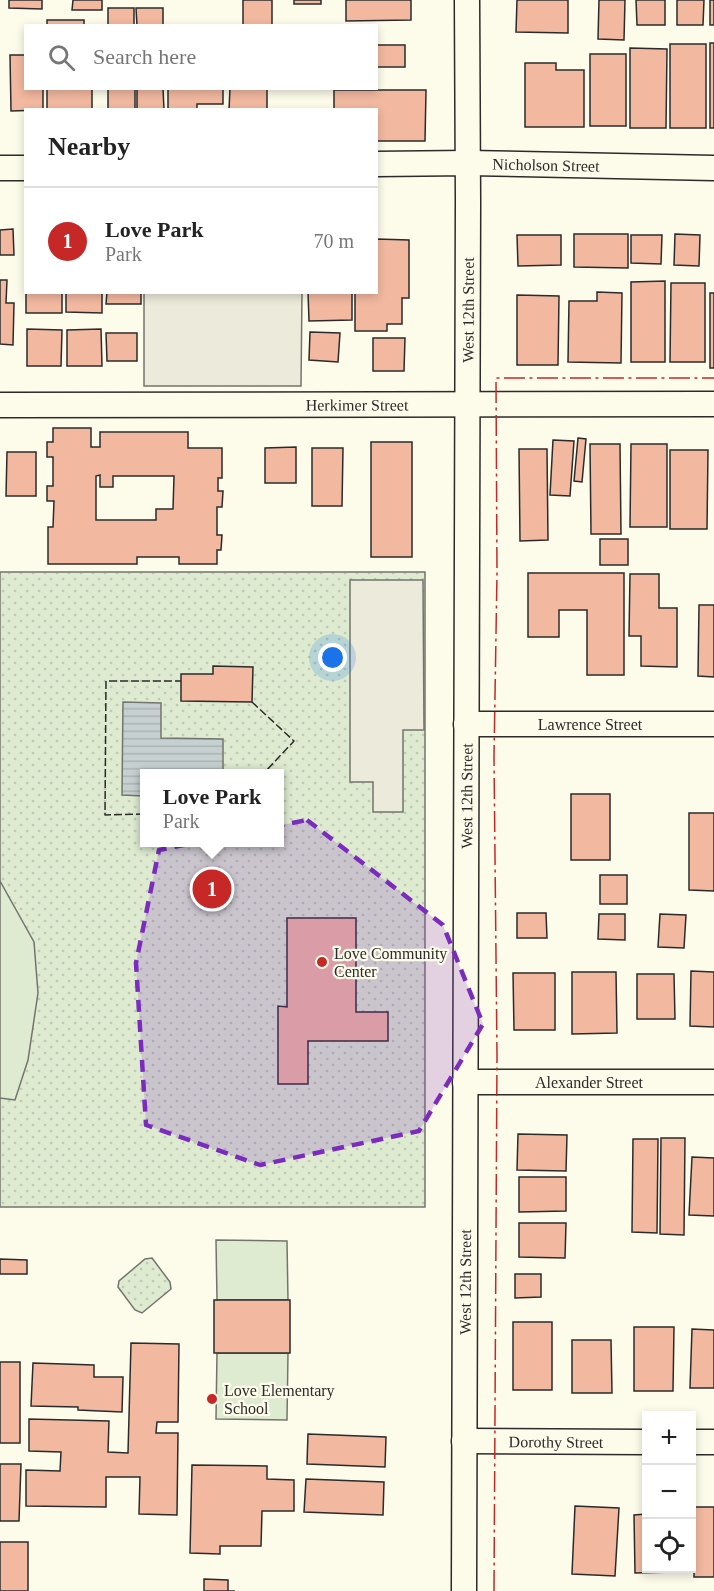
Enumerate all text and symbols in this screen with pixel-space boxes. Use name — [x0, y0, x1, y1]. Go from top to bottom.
search box — [24, 24, 378, 90]
icon: search — [45, 41, 78, 74]
text: Search here — [93, 44, 196, 69]
text: Nearby — [48, 132, 130, 161]
street label: Nicholson Street — [492, 155, 600, 175]
text: Love Park — [105, 217, 203, 242]
text: 1 — [63, 230, 73, 252]
text: 70 m — [313, 230, 354, 252]
text: Park — [105, 243, 142, 265]
street label: West 12th Street — [460, 257, 477, 363]
street label: Herkimer Street — [306, 396, 409, 414]
your location — [318, 643, 347, 672]
street label: Lawrence Street — [538, 716, 643, 733]
street label: West 12th Street — [458, 743, 475, 849]
popup — [140, 769, 284, 847]
text: Love Park — [163, 784, 261, 809]
text: Park — [163, 810, 199, 832]
pin: 1 — [192, 866, 232, 912]
place label: Love Community Center — [334, 945, 447, 980]
marker: Love Community Center — [315, 955, 329, 969]
street label: Alexander Street — [535, 1074, 644, 1091]
street label: West 12th Street — [457, 1229, 474, 1335]
place label: Love Elementary School — [224, 1382, 335, 1417]
marker: Love Elementary School — [205, 1392, 219, 1406]
map controls — [642, 1411, 696, 1573]
button: + — [642, 1411, 696, 1465]
street label: Dorothy Street — [509, 1433, 604, 1452]
button: − — [642, 1465, 696, 1519]
button: locate — [642, 1519, 696, 1573]

